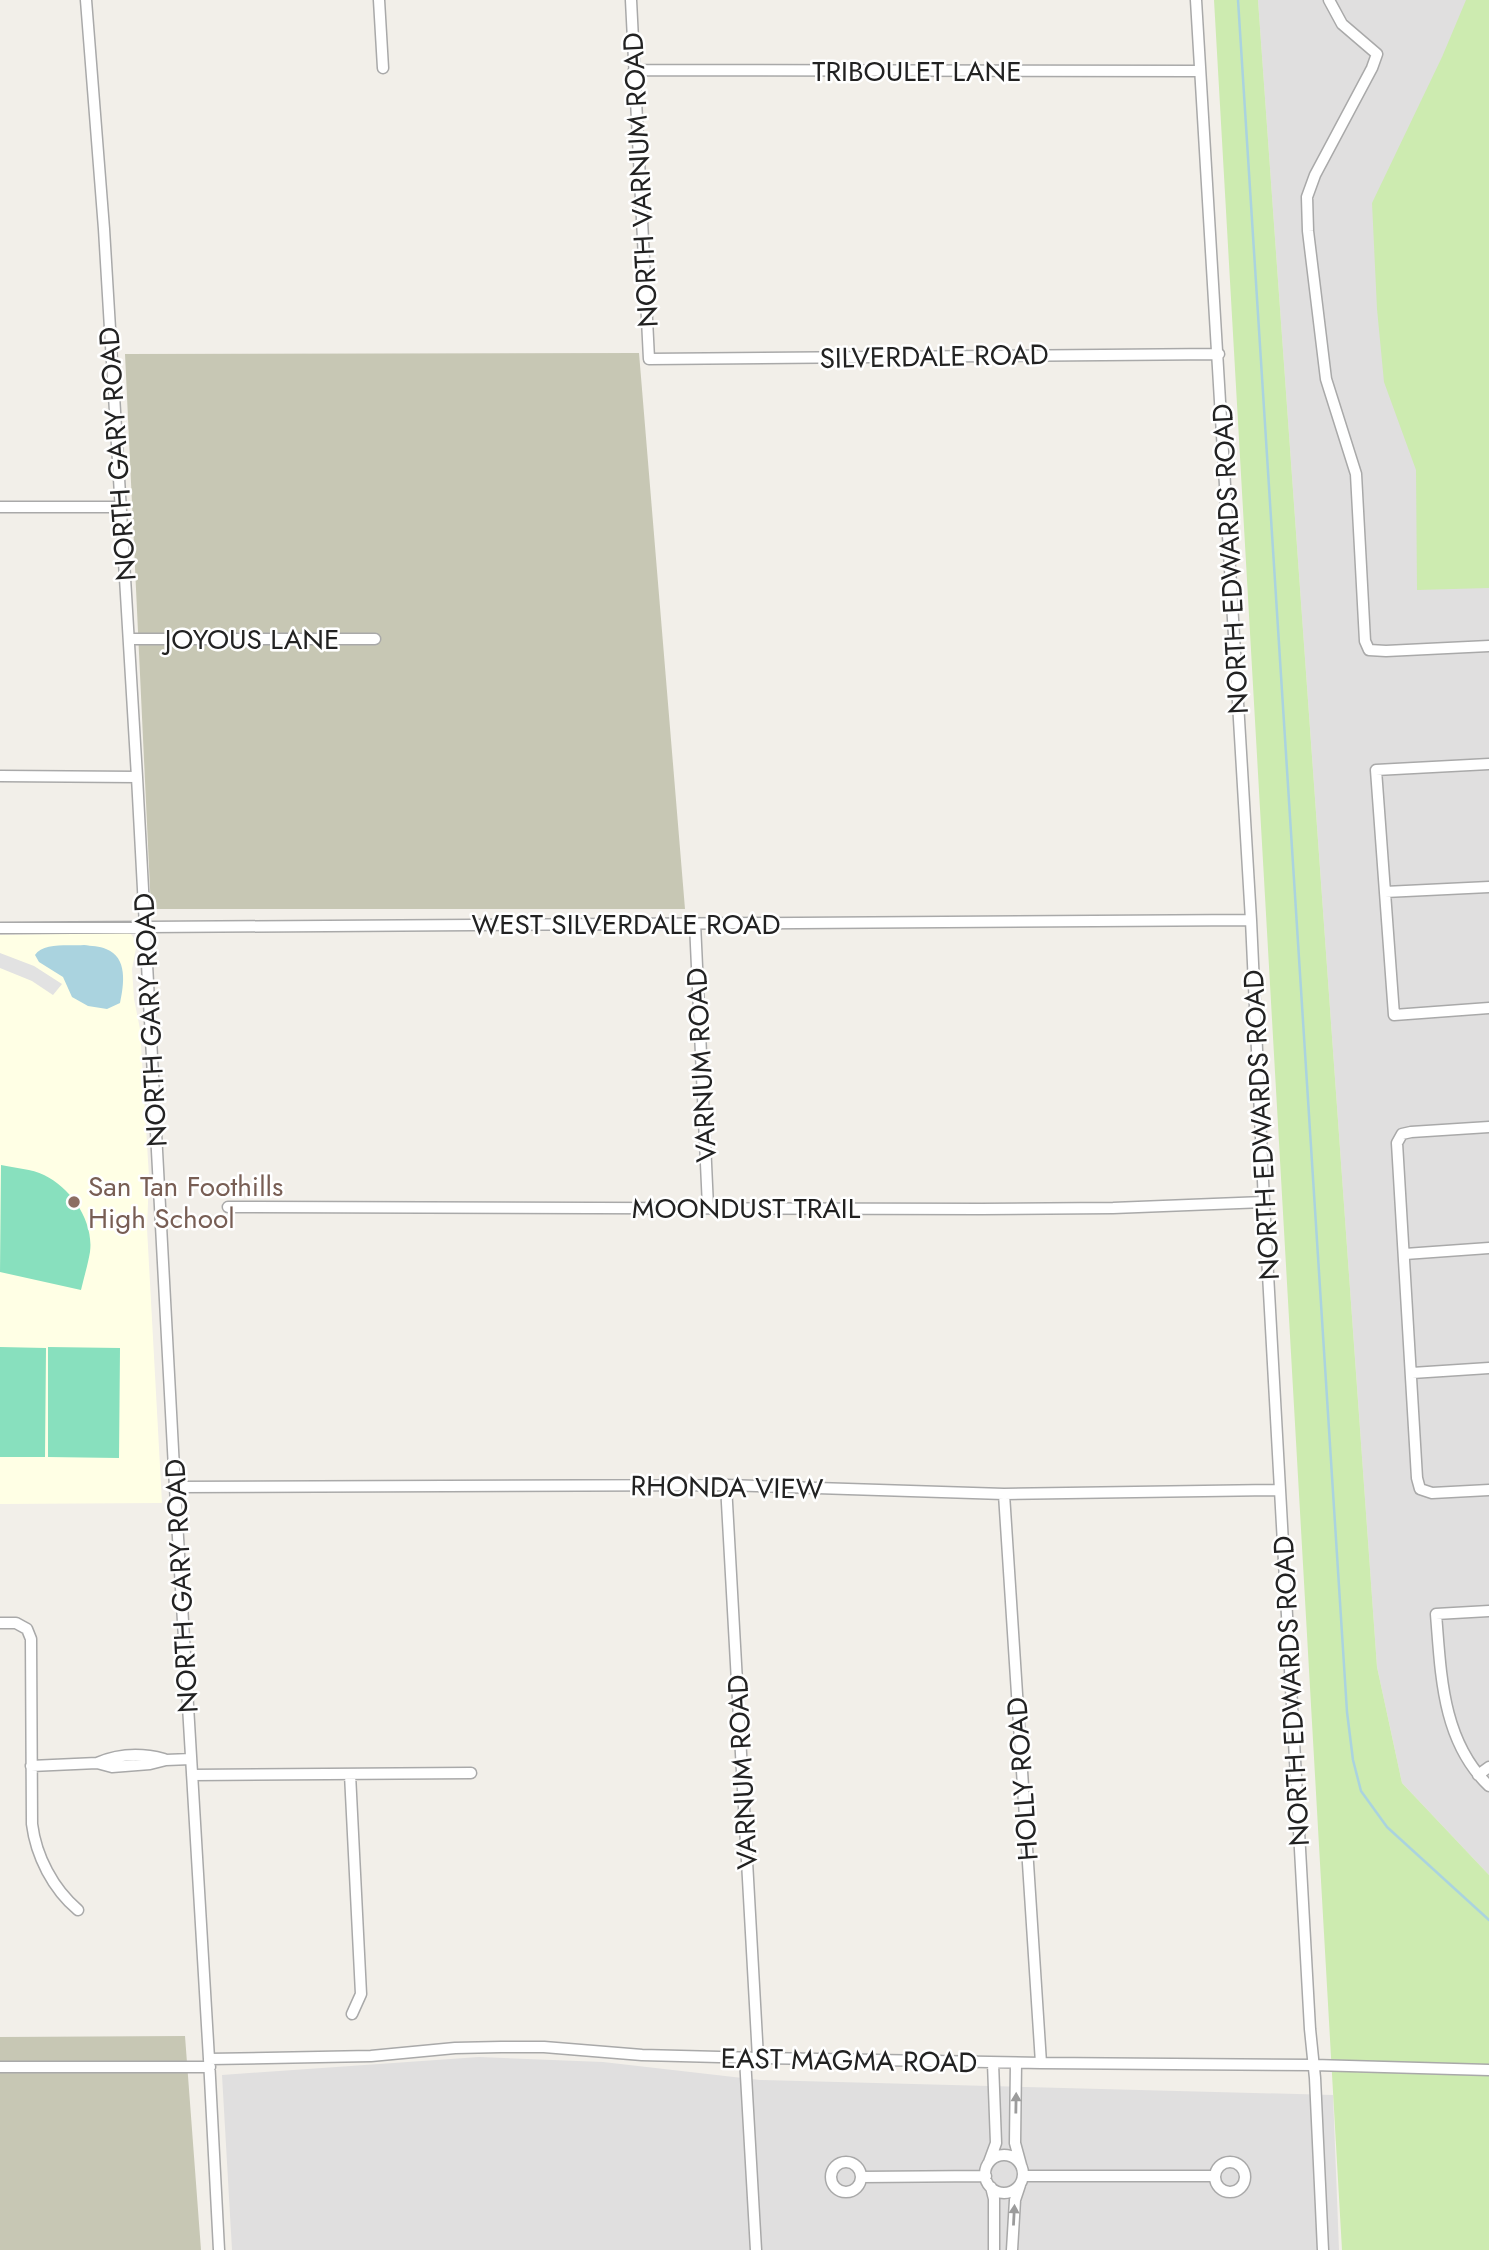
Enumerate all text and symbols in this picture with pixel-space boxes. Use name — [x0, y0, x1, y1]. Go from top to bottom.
street label: NORTH VARNUM ROAD — [612, 31, 669, 329]
street label: TRIBOULET LANE — [812, 51, 1022, 92]
street label: NORTH GARY ROAD — [88, 326, 147, 582]
street label: SILVERDALE ROAD — [819, 334, 1049, 379]
street label: NORTH EDWARDS ROAD — [1202, 403, 1259, 715]
street label: JOYOUS LANE — [161, 619, 339, 660]
street label: NORTH GARY ROAD — [123, 892, 178, 1148]
street label: WEST SILVERDALE ROAD — [471, 904, 781, 945]
street label: VARNUM ROAD — [676, 967, 727, 1163]
street label: NORTH EDWARDS ROAD — [1233, 969, 1290, 1281]
place label: San Tan Foothills High School — [88, 1166, 283, 1239]
street label: MOONDUST TRAIL — [632, 1188, 861, 1229]
marker: San Tan Foothills High School — [66, 1194, 82, 1210]
street label: NORTH GARY ROAD — [154, 1458, 209, 1714]
street label: RHONDA VIEW — [630, 1465, 824, 1510]
street label: NORTH EDWARDS ROAD — [1263, 1535, 1320, 1847]
street label: VARNUM ROAD — [717, 1674, 768, 1870]
street label: HOLLY ROAD — [996, 1696, 1049, 1862]
street label: EAST MAGMA ROAD — [720, 2038, 978, 2083]
one-way arrow — [1010, 2092, 1021, 2114]
one-way arrow — [1009, 2204, 1020, 2226]

